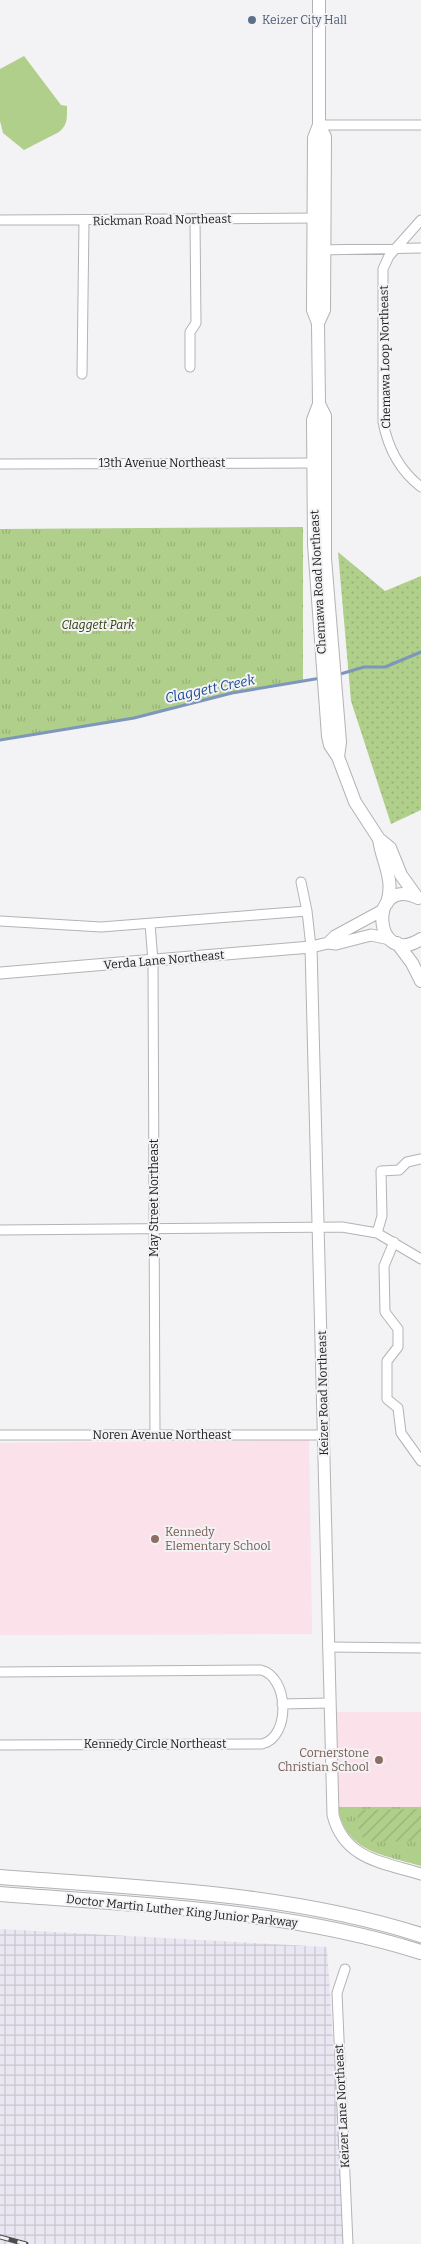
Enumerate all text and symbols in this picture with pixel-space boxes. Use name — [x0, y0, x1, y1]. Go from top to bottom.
place label: Keizer City Hall — [262, 13, 347, 27]
marker: Keizer City Hall — [246, 14, 258, 26]
street label: Rickman Road Northeast — [92, 212, 232, 228]
street label: Chemawa Loop Northeast — [377, 284, 393, 429]
street label: 13th Avenue Northeast — [99, 456, 226, 470]
street label: Chemawa Road Northeast — [307, 509, 329, 655]
park label: Claggett Park — [61, 618, 135, 632]
water label: Claggett Creek — [164, 671, 257, 707]
street label: Verda Lane Northeast — [103, 948, 226, 972]
street label: May Street Northeast — [147, 1138, 161, 1257]
street label: Keizer Road Northeast — [315, 1330, 331, 1456]
street label: Noren Avenue Northeast — [93, 1428, 232, 1442]
place label: Kennedy Elementary School — [165, 1525, 271, 1553]
marker: Kennedy Elementary School — [149, 1533, 161, 1545]
street label: Kennedy Circle Northeast — [84, 1737, 227, 1751]
place label: Cornerstone Christian School — [278, 1746, 370, 1774]
marker: Cornerstone Christian School — [373, 1754, 385, 1766]
street label: Doctor Martin Luther King Junior Parkway — [65, 1892, 299, 1930]
street label: Keizer Lane Northeast — [332, 2043, 352, 2168]

